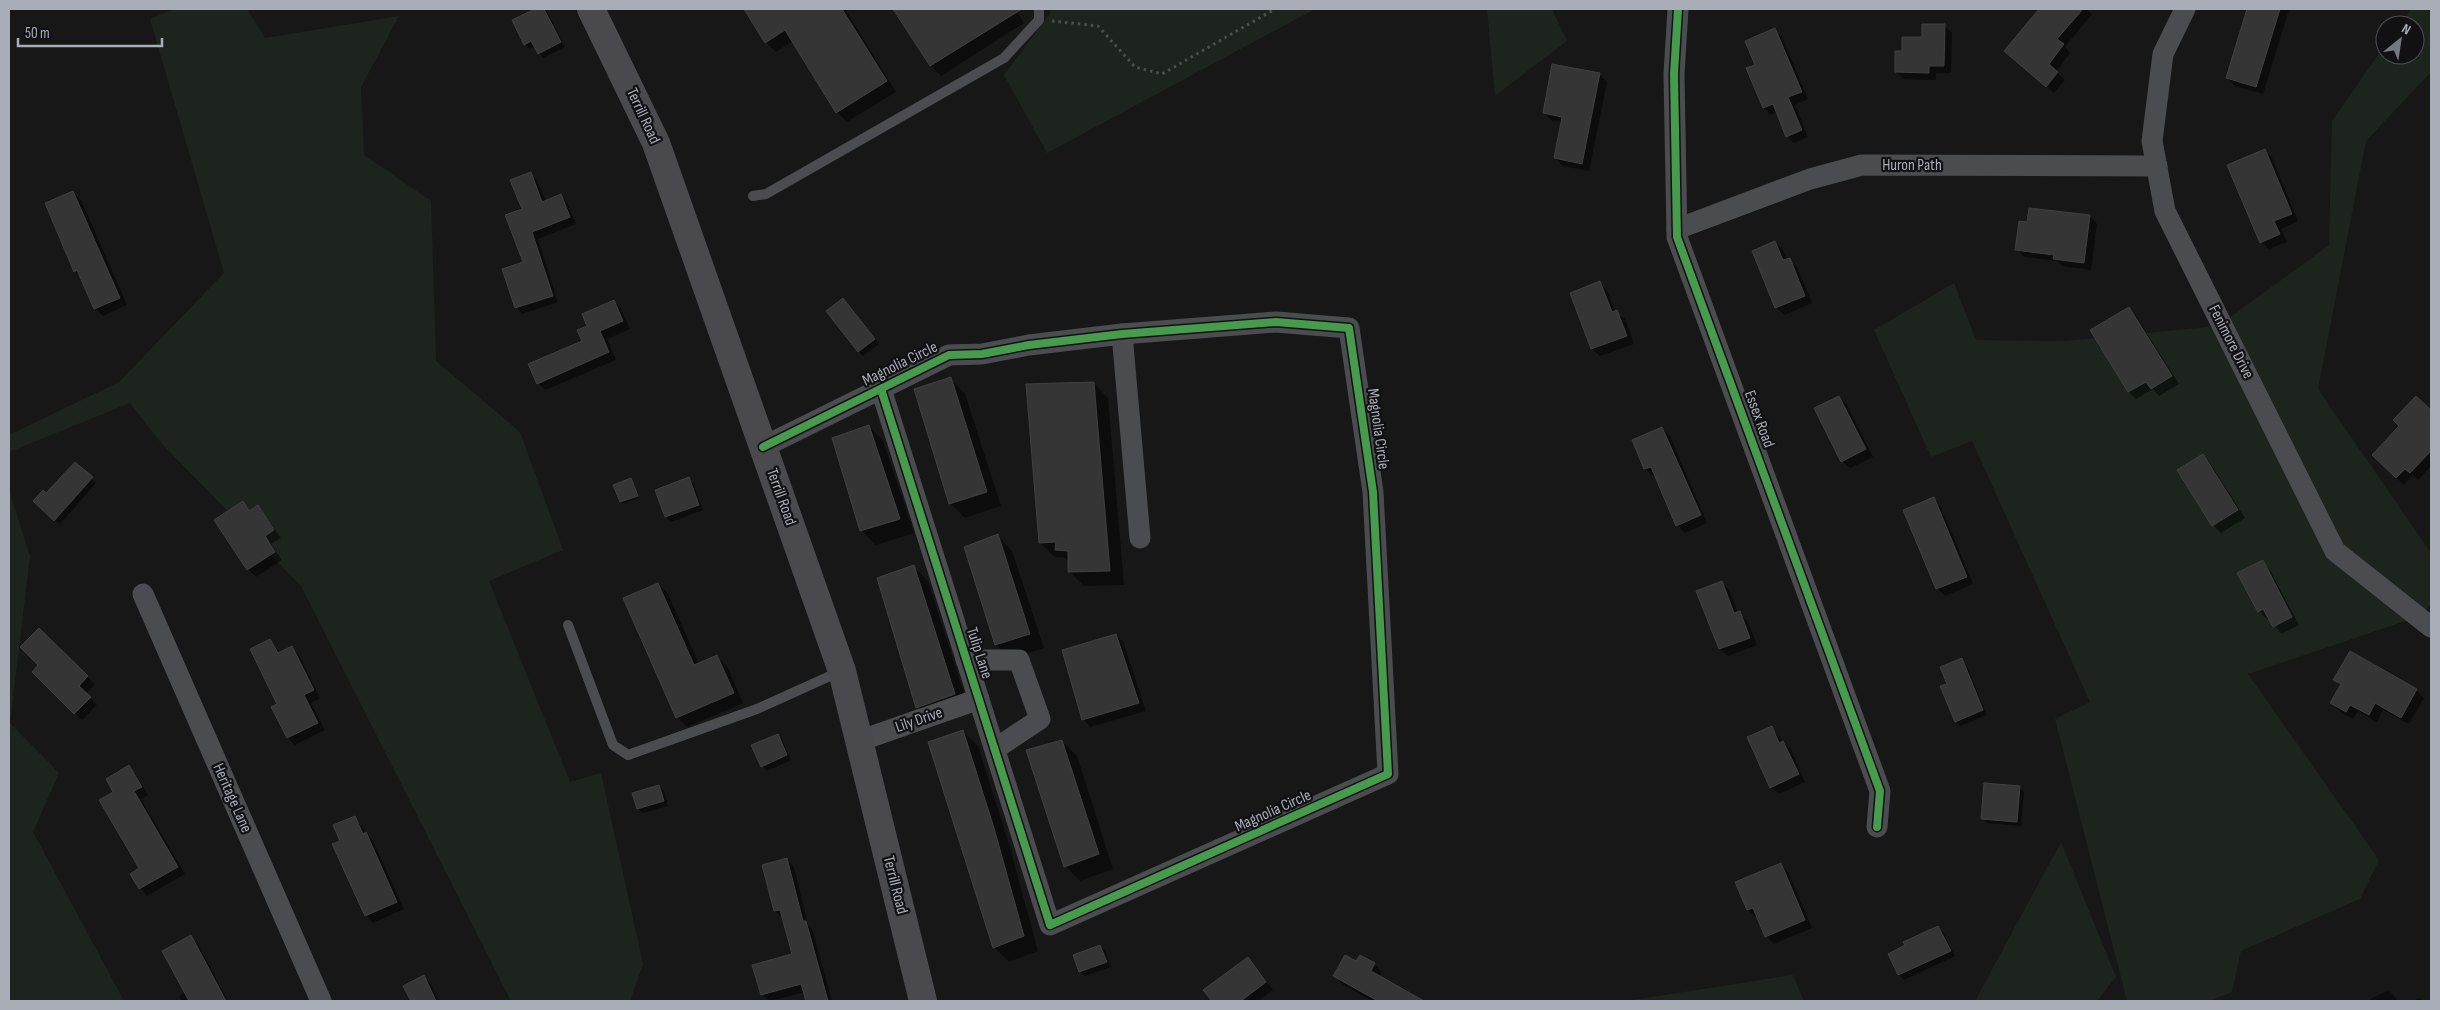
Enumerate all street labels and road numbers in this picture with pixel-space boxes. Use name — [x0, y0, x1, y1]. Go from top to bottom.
street label: Terrill Road — [622, 85, 664, 147]
street label: Huron Path — [1882, 156, 1942, 175]
street label: Fenimore Drive — [2204, 302, 2258, 382]
street label: Magnolia Circle — [859, 338, 941, 390]
street label: Magnolia Circle — [1363, 387, 1393, 471]
street label: Essex Road — [1740, 388, 1778, 450]
street label: Terrill Road — [762, 466, 800, 528]
street label: Tulip Lane — [962, 625, 996, 681]
street label: Lily Drive — [893, 703, 945, 737]
street label: Heritage Lane — [208, 760, 256, 836]
street label: Magnolia Circle — [1232, 786, 1314, 836]
street label: Terrill Road — [879, 854, 911, 916]

